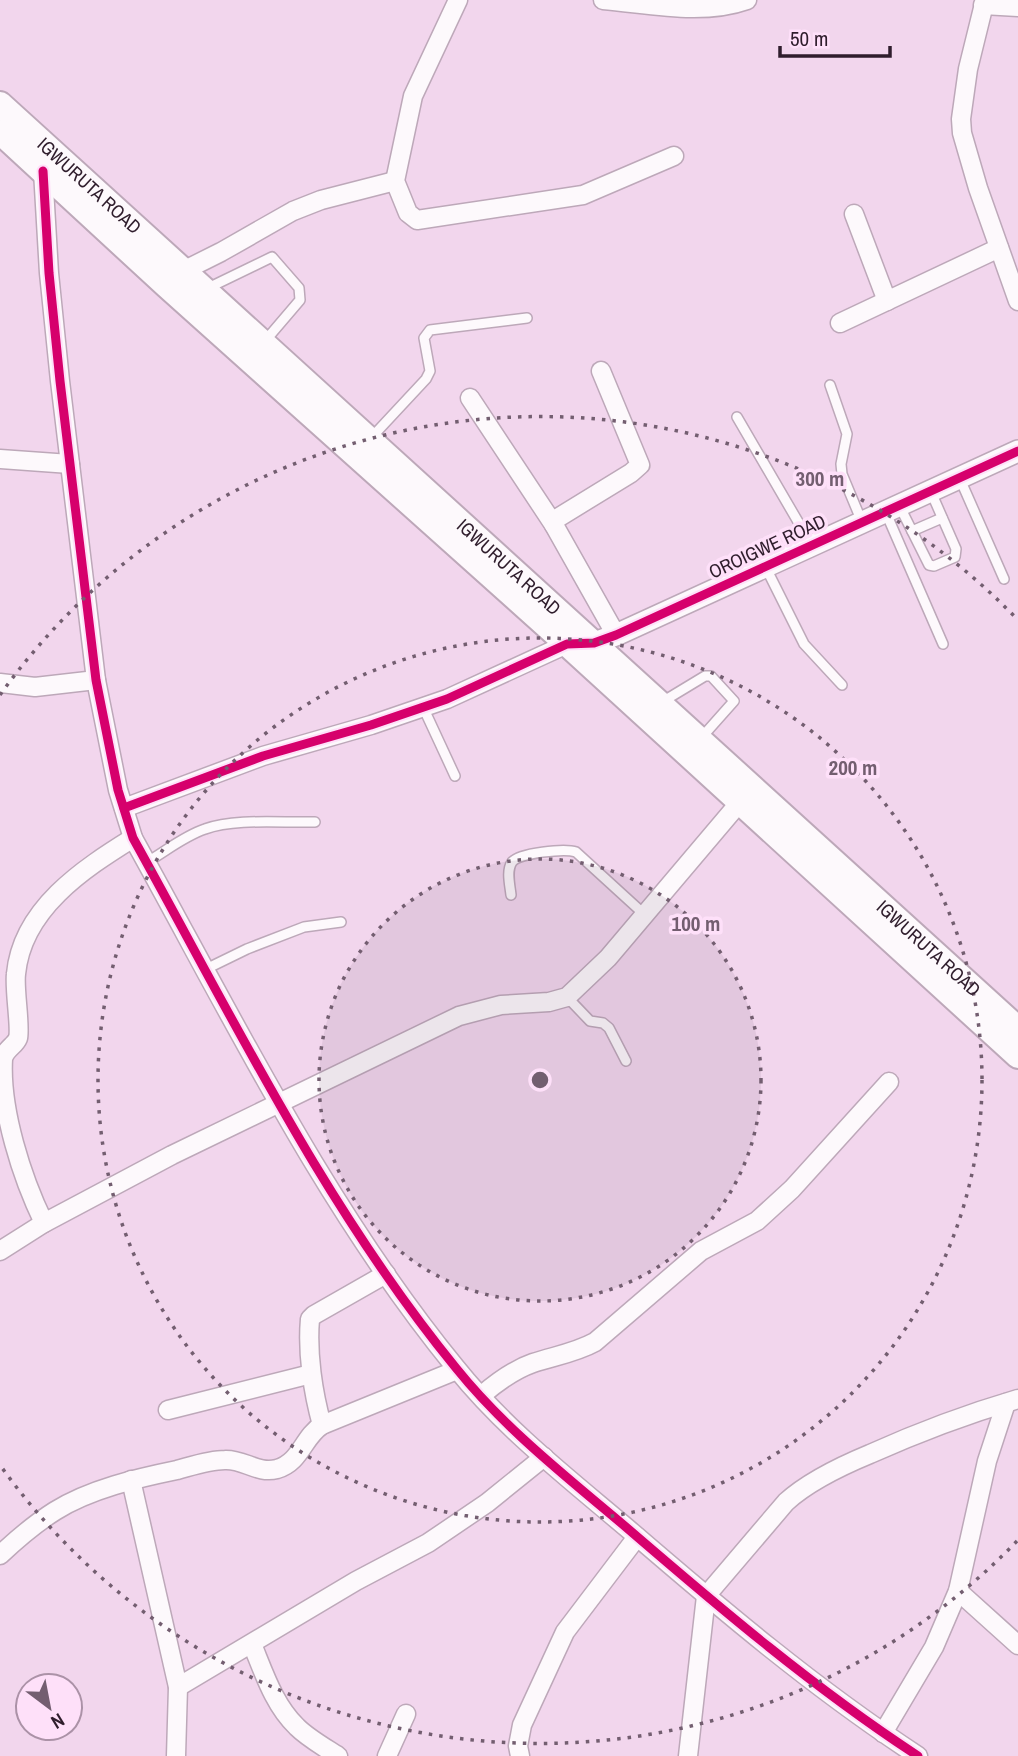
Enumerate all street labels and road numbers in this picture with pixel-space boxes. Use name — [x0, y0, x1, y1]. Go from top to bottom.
street label: IGWURUTA ROAD — [32, 131, 147, 239]
street label: OROIGWE ROAD — [704, 508, 830, 584]
street label: IGWURUTA ROAD — [452, 513, 567, 621]
street label: IGWURUTA ROAD — [871, 894, 987, 1002]

